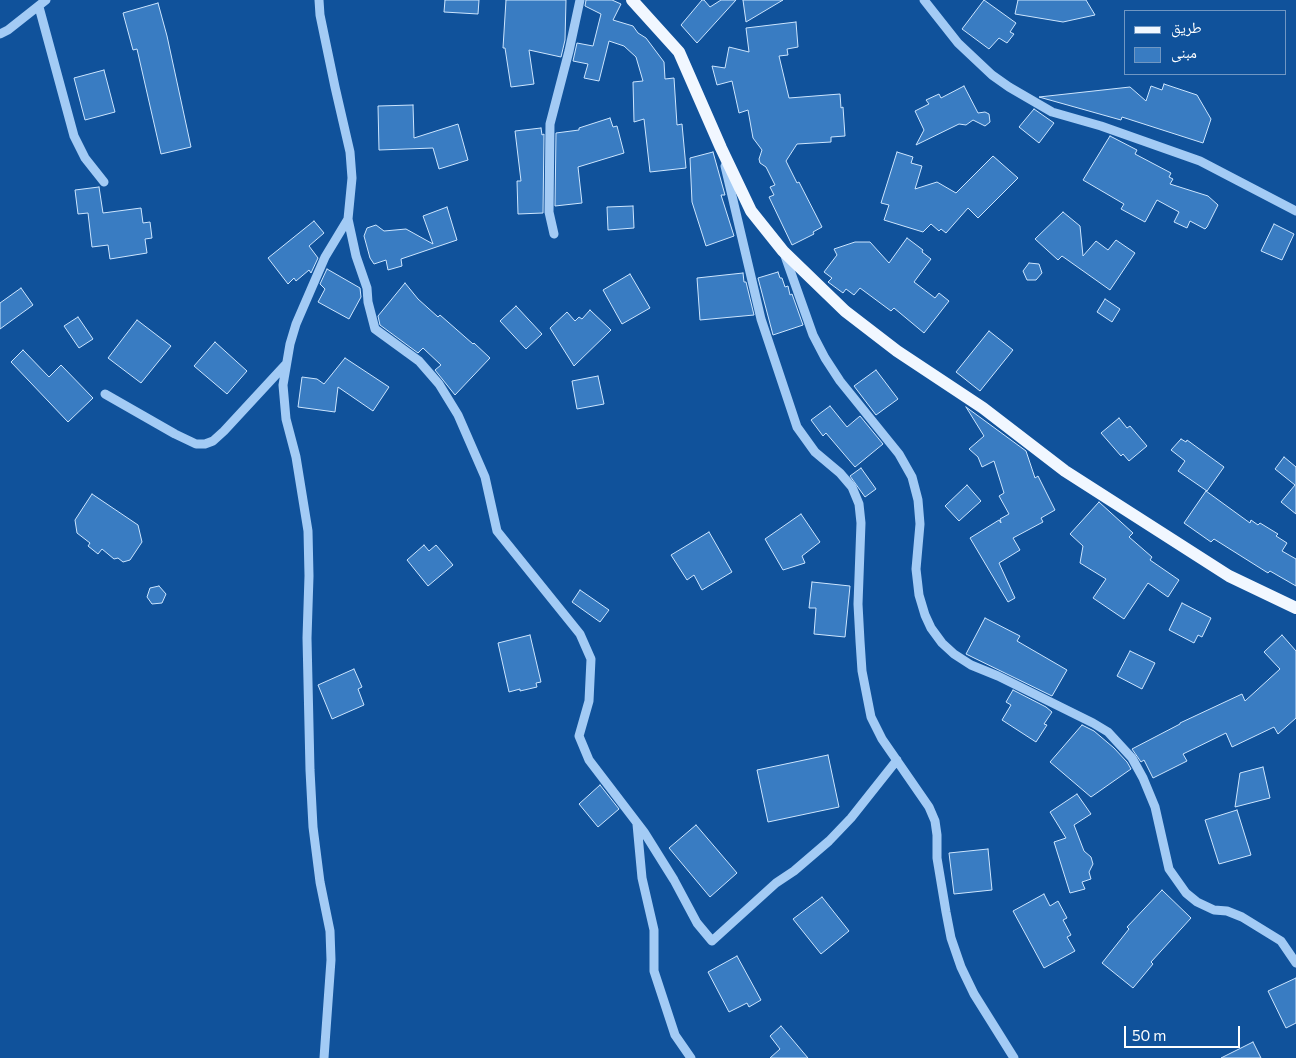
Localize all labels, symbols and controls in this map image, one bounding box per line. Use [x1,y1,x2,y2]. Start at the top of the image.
legend [1124,10,1286,75]
text: طريق [1171,18,1202,36]
text: مبنى [1171,43,1197,61]
scale bar [1126,1016,1242,1048]
text: 50 m [1132,1026,1166,1044]

